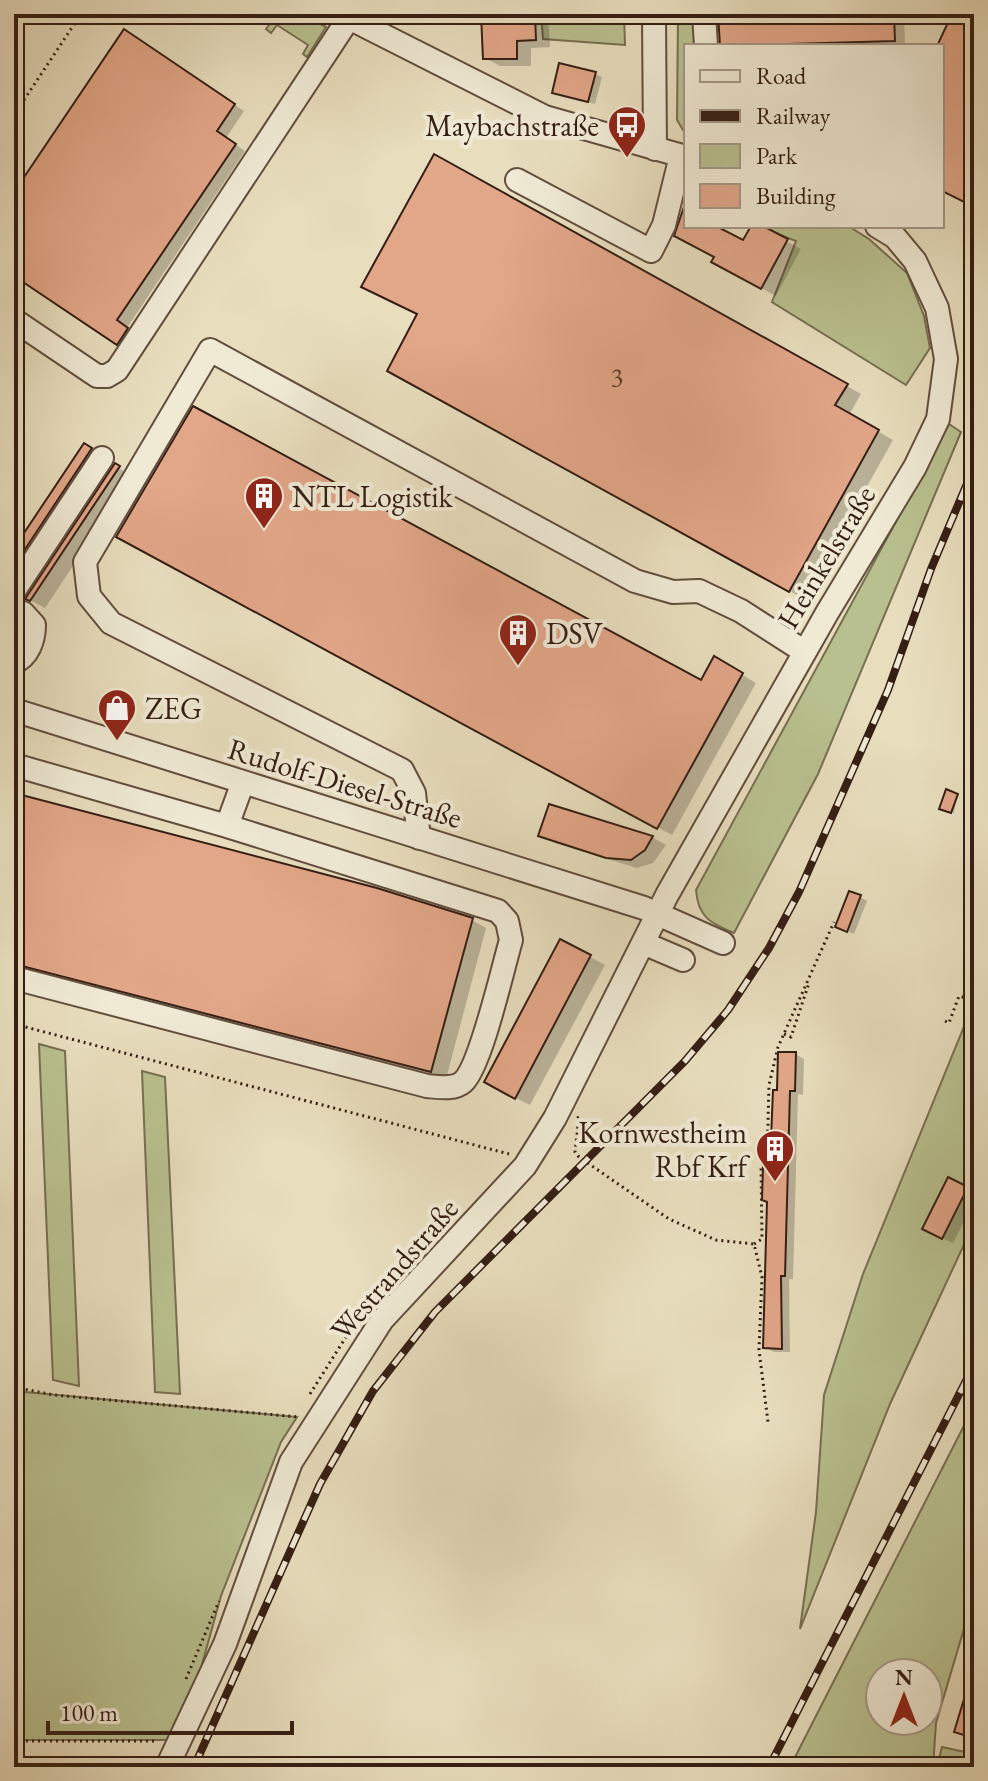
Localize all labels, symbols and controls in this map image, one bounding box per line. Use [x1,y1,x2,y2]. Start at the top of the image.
legend [684,44,944,228]
text: Road [756,60,807,91]
text: Railway [756,100,831,131]
bus stop icon: Maybachstraße [606,104,648,159]
place label: Maybachstraße [425,106,599,145]
text: Park [756,140,798,171]
text: Building [756,180,836,211]
house number: 3 [611,360,623,394]
building icon: NTL Logistik [243,475,285,530]
place label: NTL Logistik [292,477,454,516]
street label: Heinkelstraße [768,478,884,636]
building icon: DSV [497,612,539,667]
place label: DSV [546,614,604,653]
shop icon: ZEG [96,687,138,742]
place label: ZEG [145,689,202,728]
street label: Rudolf-Diesel-Straße [223,729,467,837]
place label: Kornwestheim Rbf Krf [578,1113,750,1186]
building icon: Kornwestheim Rbf Krf [754,1128,796,1183]
street label: Westrandstraße [321,1190,467,1348]
north arrow [864,1657,944,1737]
text: N [895,1663,913,1692]
scale bar [48,1685,292,1735]
text: 100 m [60,1697,118,1728]

